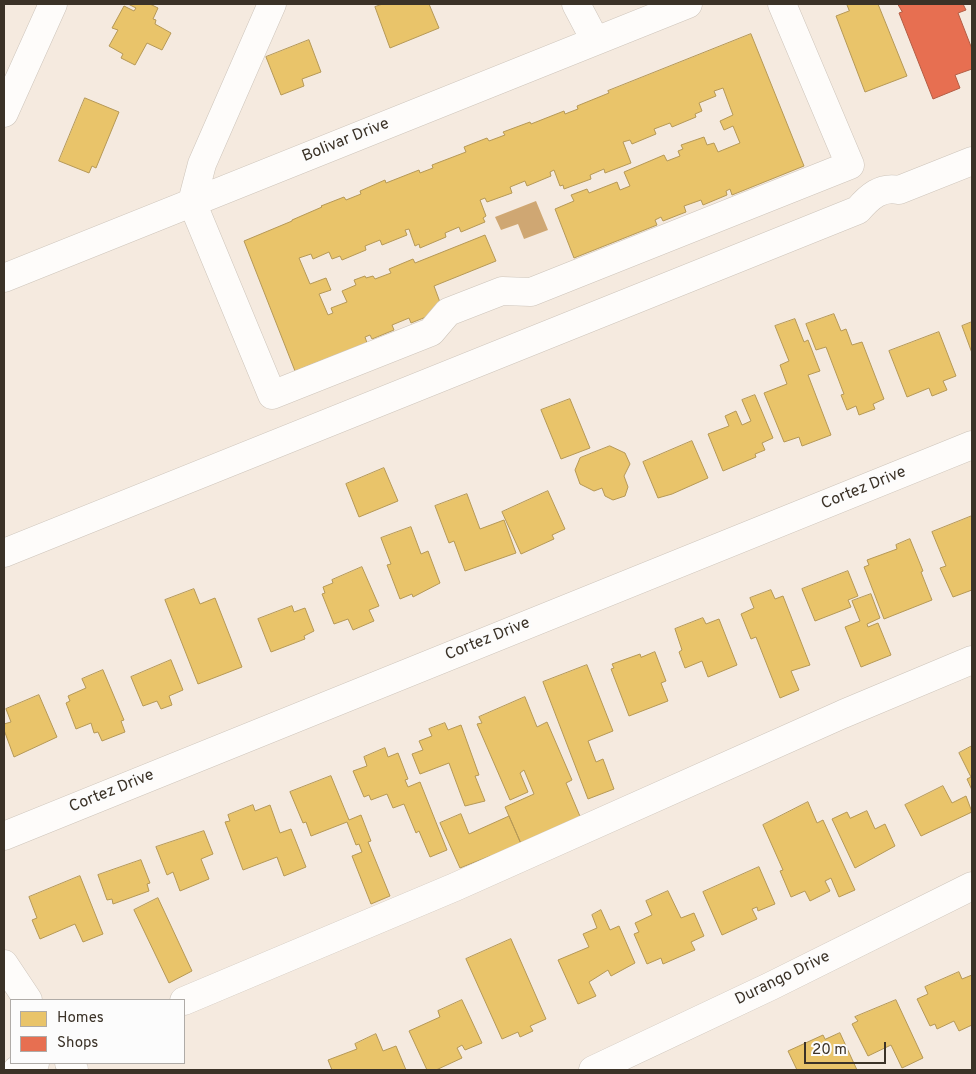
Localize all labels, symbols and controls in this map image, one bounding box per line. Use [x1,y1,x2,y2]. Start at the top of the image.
street label: Bolivar Drive [300,115,392,167]
street label: Cortez Drive [819,463,909,515]
street label: Cortez Drive [443,614,533,666]
street label: Cortez Drive [67,766,157,818]
street label: Durango Drive [732,948,834,1010]
legend [10,999,185,1064]
text: Homes [57,1009,104,1028]
scale bar [806,1032,888,1064]
text: Shops [57,1034,98,1053]
text: 20 m [812,1041,847,1060]

